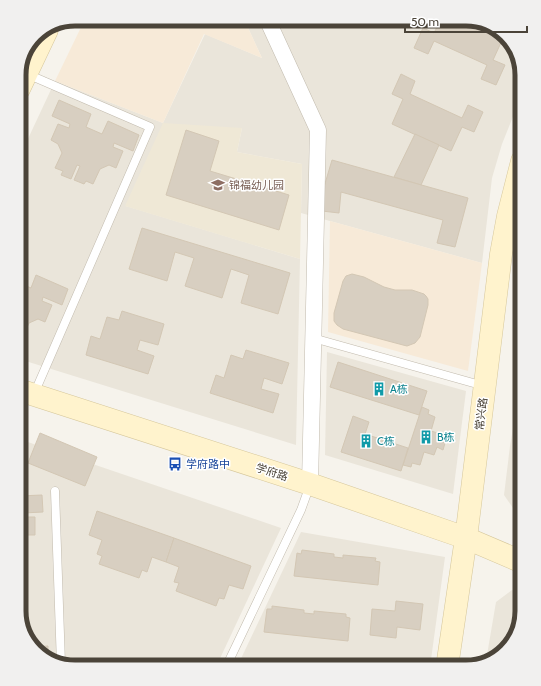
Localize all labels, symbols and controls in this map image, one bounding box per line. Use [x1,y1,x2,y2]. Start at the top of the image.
scale bar [405,8,527,34]
text: 50 m [411,14,439,29]
school or university icon: 锦福幼儿园 [210,177,226,193]
place label: 锦福幼儿园 [229,178,284,192]
building icon: A栋 [371,381,387,397]
place label: A栋 [390,382,408,396]
street label: 常兴路 [472,397,490,431]
building icon: B栋 [418,429,434,445]
place label: B栋 [437,430,455,444]
building icon: C栋 [358,433,374,449]
place label: C栋 [377,434,395,448]
bus stop icon: 学府路中 [167,456,183,472]
place label: 学府路中 [186,457,230,471]
street label: 学府路 [254,460,290,484]

